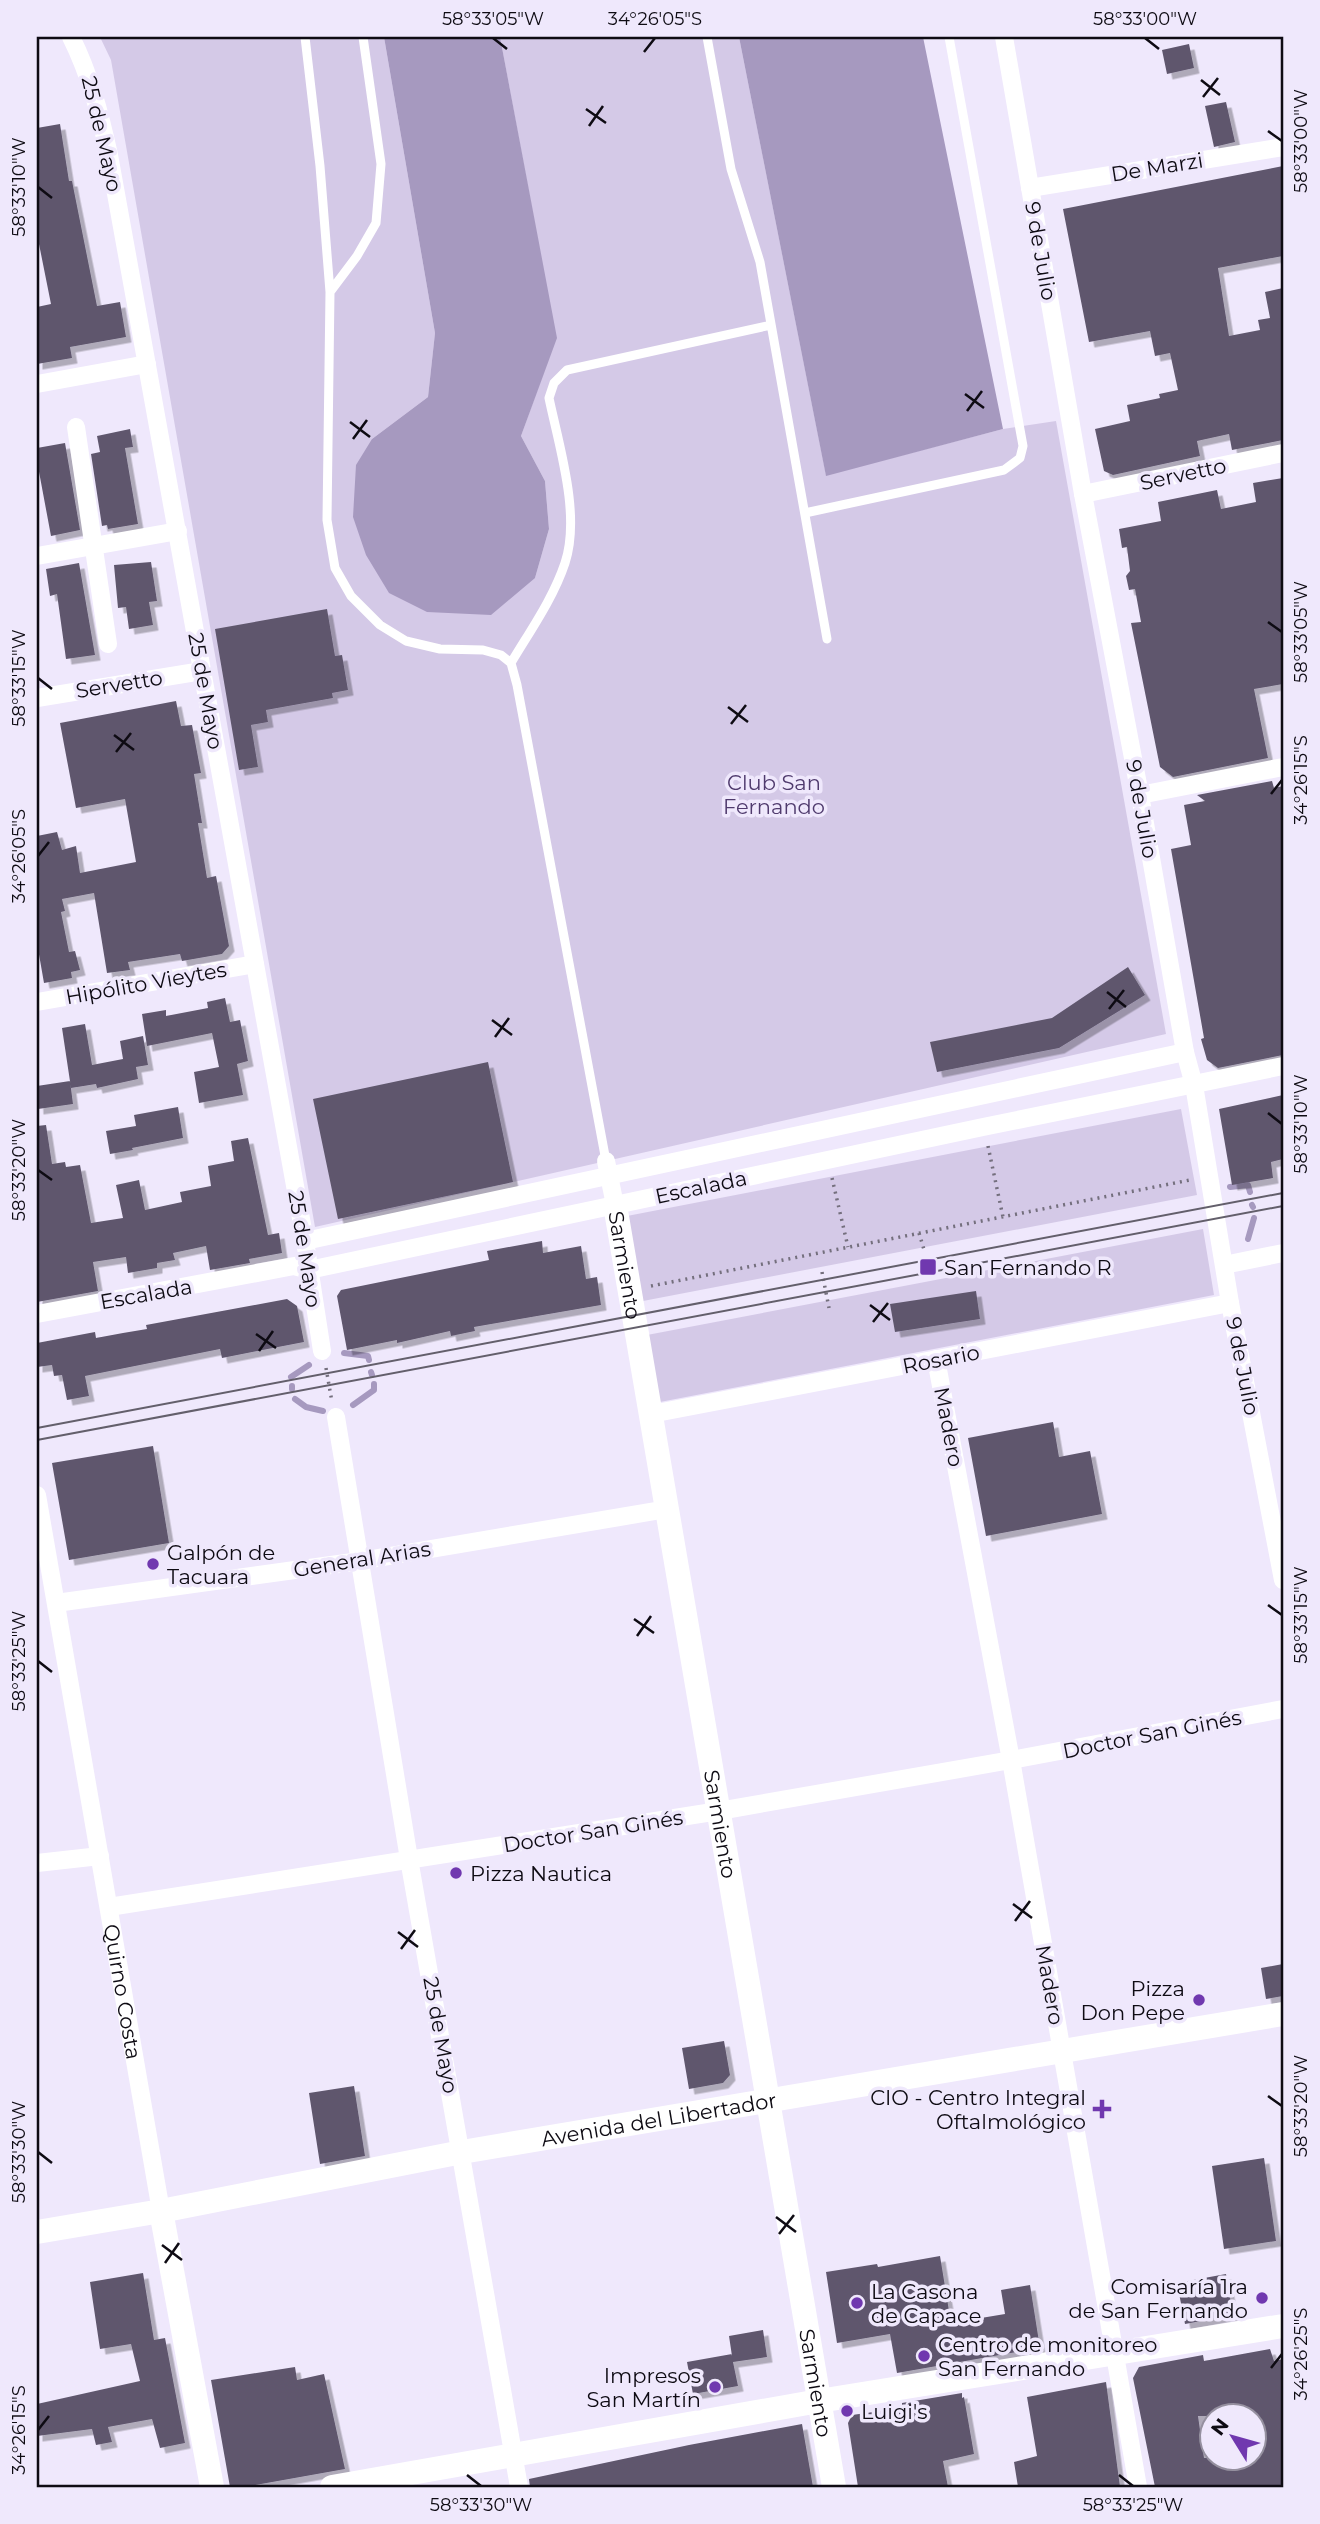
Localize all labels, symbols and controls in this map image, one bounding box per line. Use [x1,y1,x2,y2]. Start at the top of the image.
text: 58°33'05"W [442,8,544,30]
text: 34°26'05"S [608,8,702,30]
text: 58°33'00"W [1093,8,1197,30]
street label: 25 de Mayo [77,74,127,194]
text: 58°33'00"W [1290,89,1312,193]
text: 58°33'10"W [8,137,30,237]
street label: De Marzi [1109,147,1205,187]
street label: 9 de Julio [1020,200,1062,302]
street label: Servetto [1138,453,1228,495]
text: 58°33'05"W [1290,581,1312,683]
text: 58°33'15"W [8,629,30,727]
street label: 25 de Mayo [183,631,229,751]
street label: Servetto [74,665,164,703]
text: 34°26'15"S [1290,735,1312,825]
street label: 9 de Julio [1121,758,1163,860]
park label: Club San Fernando [723,770,825,819]
text: 34°26'05"S [8,809,30,903]
street label: Hipólito Vieytes [64,957,228,1009]
text: 58°33'10"W [1290,1074,1312,1174]
text: 58°33'20"W [8,1119,30,1221]
street label: Escalada [653,1165,749,1209]
street label: 25 de Mayo [283,1189,327,1309]
street label: Sarmiento [604,1209,647,1321]
place label: San Fernando R [944,1255,1112,1280]
marker: San Fernando R [918,1257,938,1277]
street label: Escalada [98,1274,194,1314]
street label: 9 de Julio [1221,1315,1265,1417]
street label: Rosario [900,1339,982,1379]
street label: Madero [929,1385,969,1469]
street label: General Arias [292,1536,432,1582]
place label: Galpón de Tacuara [167,1540,275,1589]
marker: Galpón de Tacuara [145,1556,161,1572]
text: 58°33'15"W [1290,1566,1312,1664]
text: 58°33'25"W [8,1611,30,1711]
street label: Doctor San Ginés [1060,1704,1244,1764]
street label: Sarmiento [699,1768,742,1880]
street label: Doctor San Ginés [501,1804,685,1858]
place label: Pizza Nautica [470,1861,612,1886]
marker: Pizza Nautica [448,1865,464,1881]
street label: Quirno Costa [99,1922,147,2061]
street label: Madero [1031,1943,1069,2027]
street label: 25 de Mayo [418,1975,464,2095]
place label: Pizza Don Pepe [1080,1976,1185,2025]
marker: Pizza Don Pepe [1191,1992,1207,2008]
text: 58°33'20"W [1290,2055,1312,2157]
place label: CIO - Centro Integral Oftalmológico [870,2085,1086,2134]
street label: Avenida del Libertador [539,2087,778,2151]
marker: CIO - Centro Integral Oftalmológico [1092,2099,1112,2119]
text: 58°33'30"W [8,2101,30,2203]
place label: Comisaría 1ra de San Fernando [1069,2274,1248,2323]
place label: La Casona de Capace [871,2279,981,2328]
marker: Comisaría 1ra de San Fernando [1254,2290,1270,2306]
marker: La Casona de Capace [849,2295,865,2311]
text: 34°26'25"S [1290,2308,1312,2400]
street label: Sarmiento [795,2327,838,2439]
place label: Centro de monitoreo San Fernando [938,2332,1157,2381]
marker: Centro de monitoreo San Fernando [916,2348,932,2364]
place label: Impresos San Martín [586,2363,701,2412]
marker: Impresos San Martín [707,2379,723,2395]
text: 34°26'15"S [8,2385,30,2475]
place label: Luigi's [861,2399,928,2424]
north arrow [1198,2402,1268,2472]
marker: Luigi's [839,2403,855,2419]
text: N [1206,2414,1234,2440]
text: 58°33'30"W [430,2494,532,2516]
text: 58°33'25"W [1083,2494,1183,2516]

